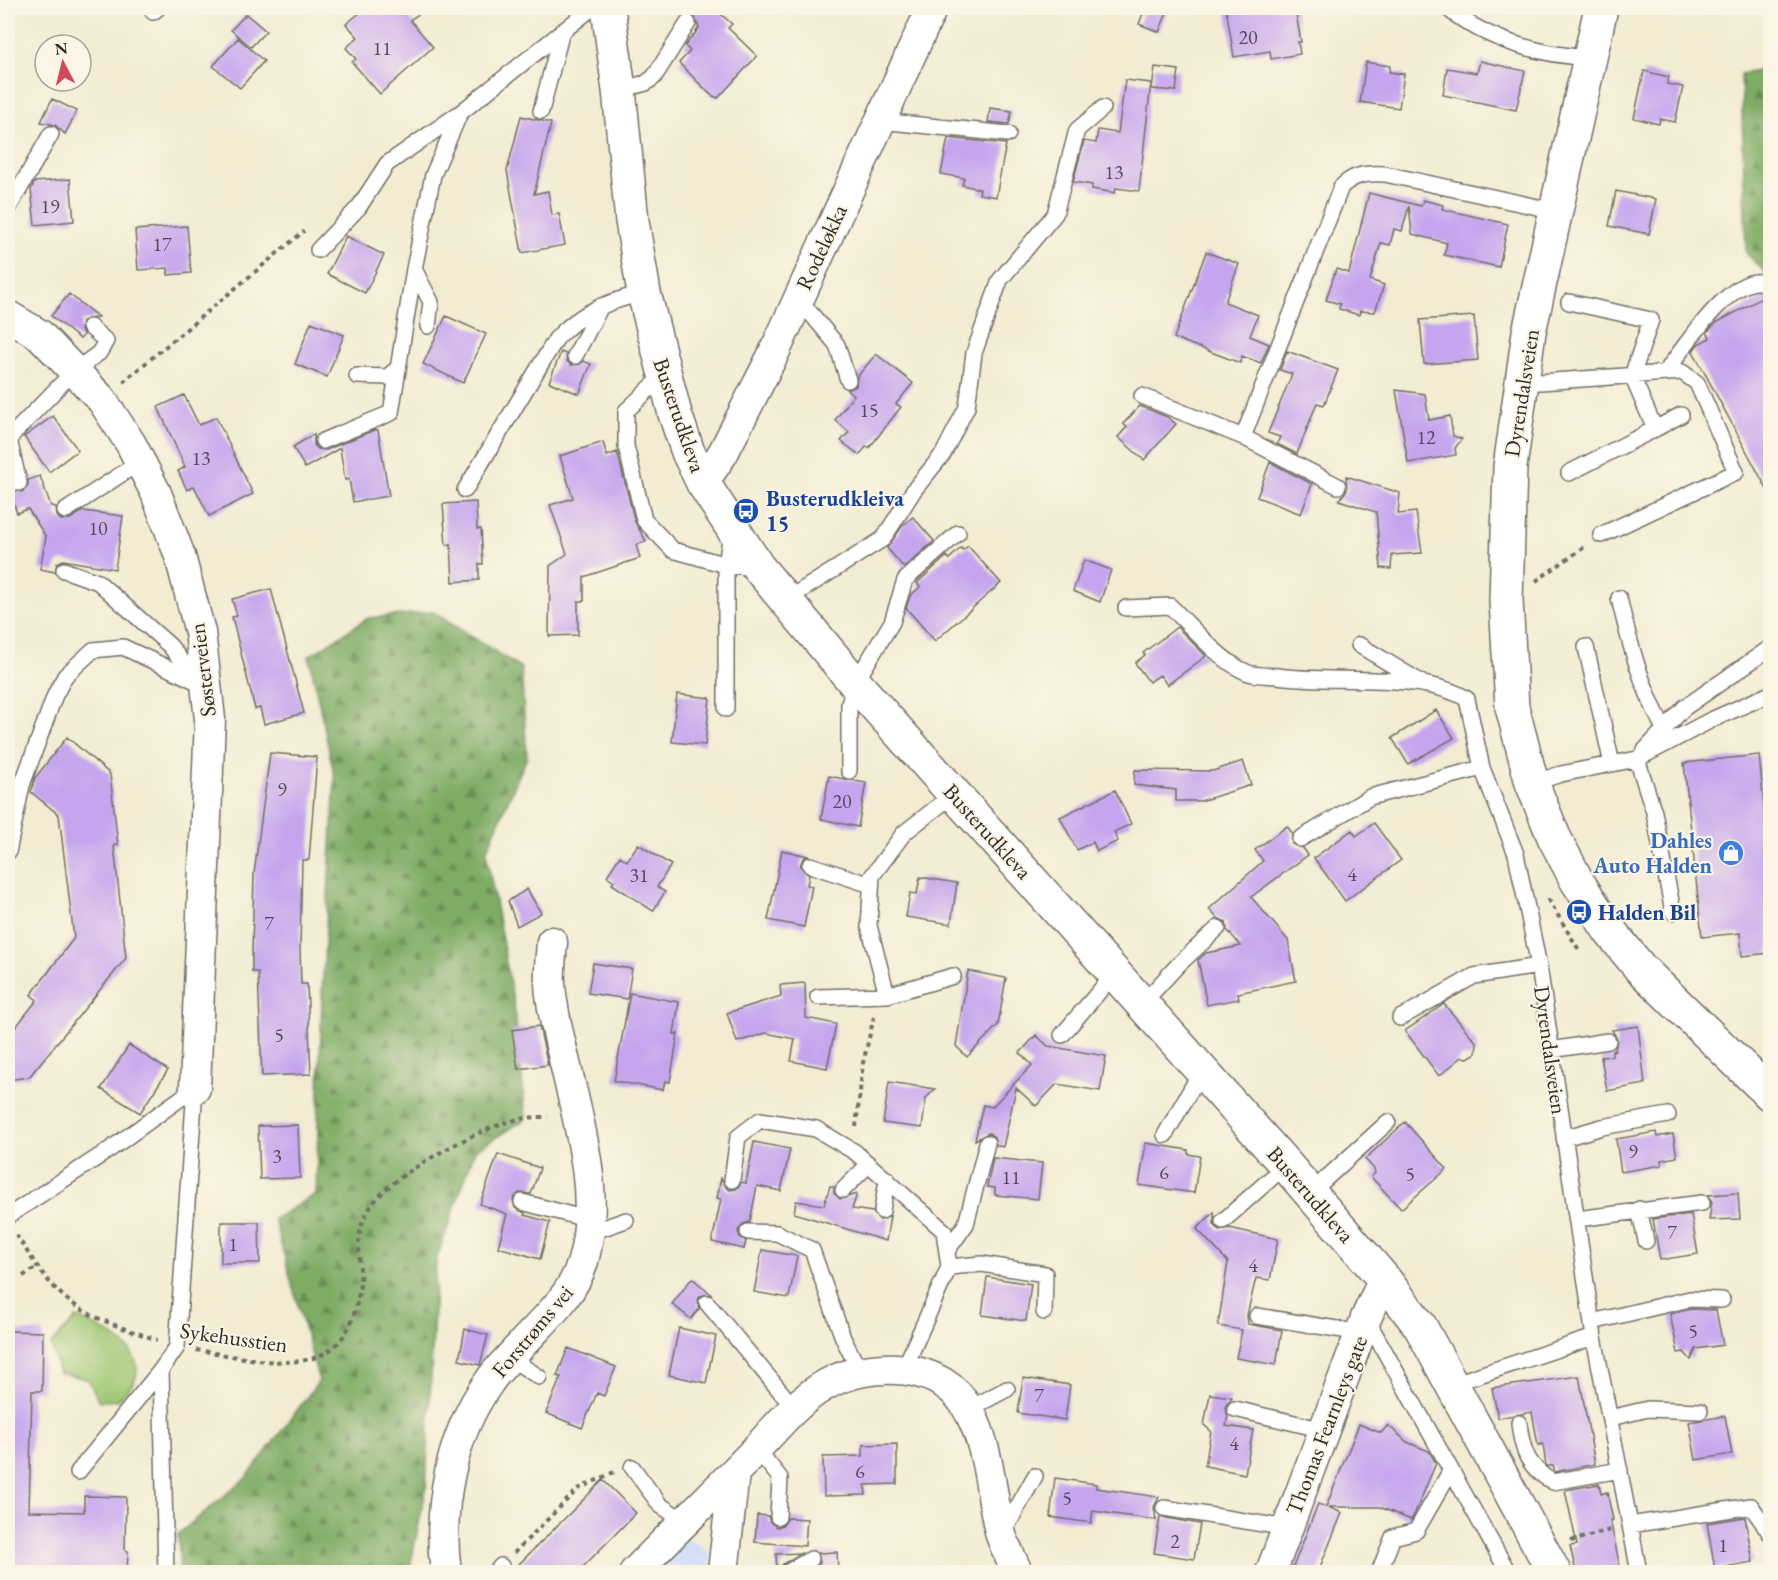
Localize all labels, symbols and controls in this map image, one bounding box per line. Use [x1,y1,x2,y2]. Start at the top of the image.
house number: 20 [1238,24,1258,50]
north arrow [33,33,93,93]
house number: 11 [372,35,392,61]
text: N [54,37,69,60]
house number: 13 [1104,159,1124,185]
house number: 19 [40,193,60,219]
street label: Rodeløkka [789,200,854,295]
house number: 17 [152,231,172,257]
street label: Dyrendalsveien [1497,327,1546,459]
street label: Busterudkleva [646,354,713,477]
house number: 15 [859,397,879,423]
house number: 12 [1416,424,1436,450]
house number: 13 [191,445,211,471]
place label: Busterudkleiva 15 [766,484,904,538]
bus stop icon: Busterudkleiva 15 [731,496,761,526]
house number: 10 [88,515,108,541]
street label: Søsterveien [182,621,223,718]
house number: 9 [277,776,287,802]
street label: Busterudkleva [937,777,1039,886]
house number: 20 [832,788,852,814]
place label: Dahles Auto Halden [1592,826,1713,880]
shop icon: Dahles Auto Halden [1716,838,1746,868]
house number: 4 [1347,861,1357,887]
house number: 31 [629,862,649,888]
bus stop icon: Halden Bil [1564,897,1594,927]
place label: Halden Bil [1598,898,1696,927]
house number: 7 [264,910,274,936]
street label: Dyrendalsveien [1527,984,1574,1116]
house number: 5 [274,1022,284,1048]
house number: 9 [1628,1138,1638,1164]
street label: Busterudkleva [1260,1140,1361,1249]
house number: 3 [272,1143,282,1169]
house number: 6 [1159,1159,1169,1185]
house number: 5 [1405,1161,1415,1187]
house number: 11 [1001,1164,1021,1190]
house number: 7 [1667,1219,1677,1245]
house number: 1 [228,1231,238,1257]
house number: 4 [1248,1252,1258,1278]
street label: Forstrøms vei [485,1279,580,1384]
street label: Sykehusstien [178,1316,290,1359]
house number: 5 [1688,1318,1698,1344]
street label: Thomas Fearnleys gate [1279,1331,1374,1519]
house number: 7 [1034,1382,1044,1408]
house number: 4 [1229,1430,1239,1456]
house number: 6 [855,1458,865,1484]
house number: 5 [1062,1485,1072,1511]
house number: 2 [1170,1528,1180,1554]
house number: 1 [1718,1532,1728,1558]

